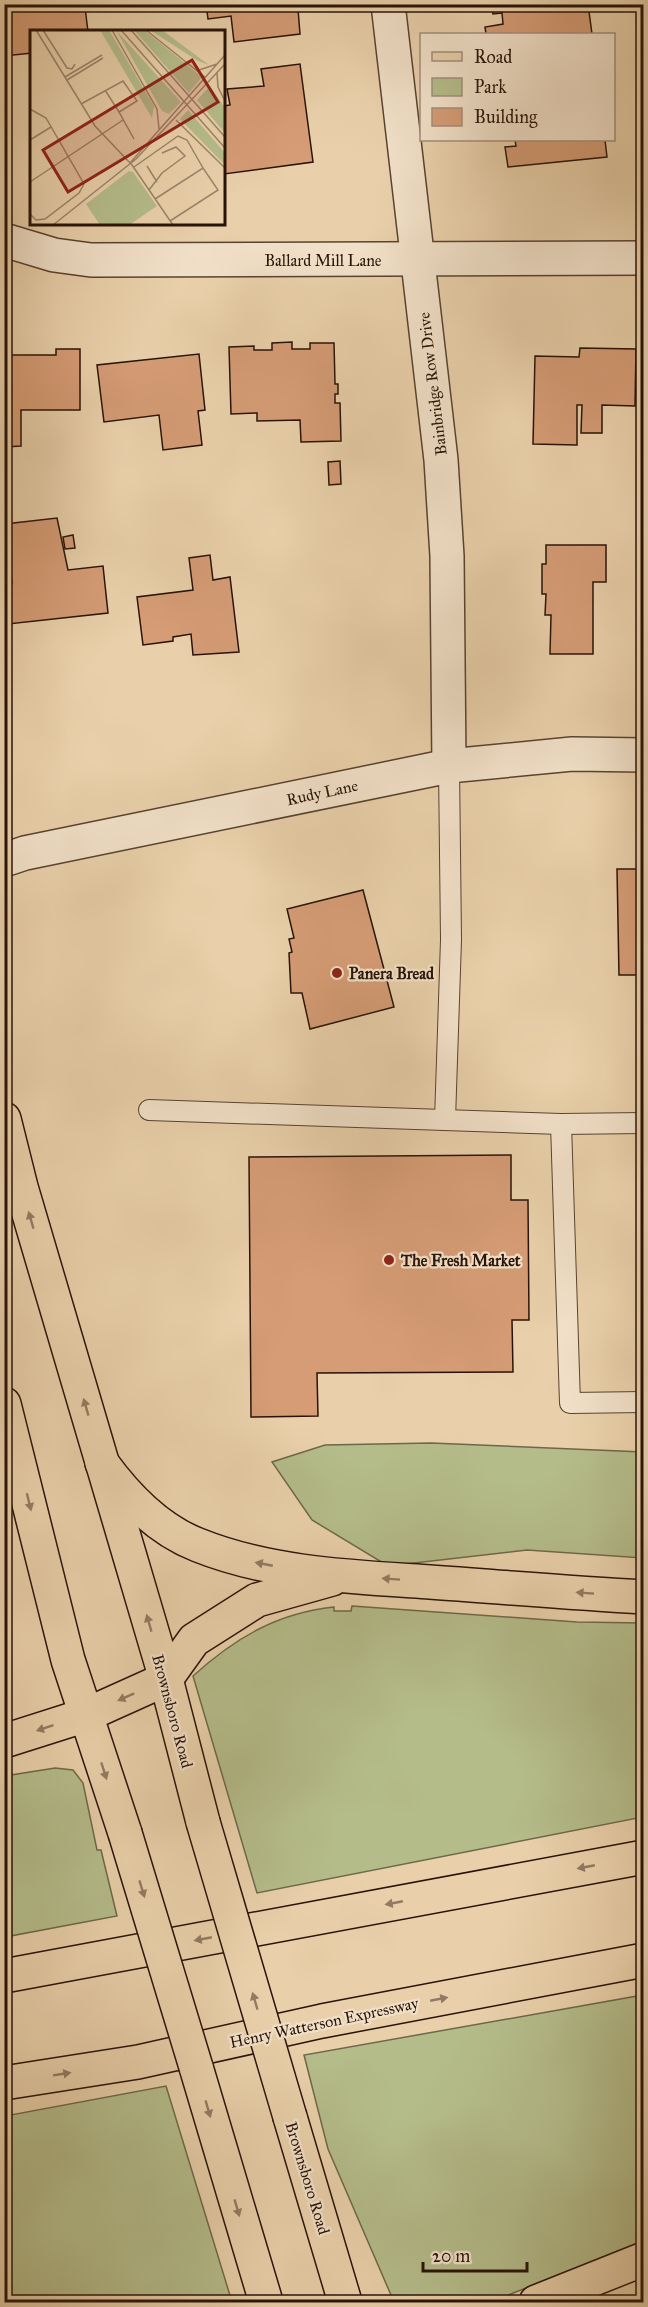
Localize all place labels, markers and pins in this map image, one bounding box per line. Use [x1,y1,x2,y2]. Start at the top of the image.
place label: Panera Bread [349,964,435,983]
marker: Panera Bread [330,966,344,980]
place label: The Fresh Market [400,1251,521,1270]
marker: The Fresh Market [382,1253,396,1267]

